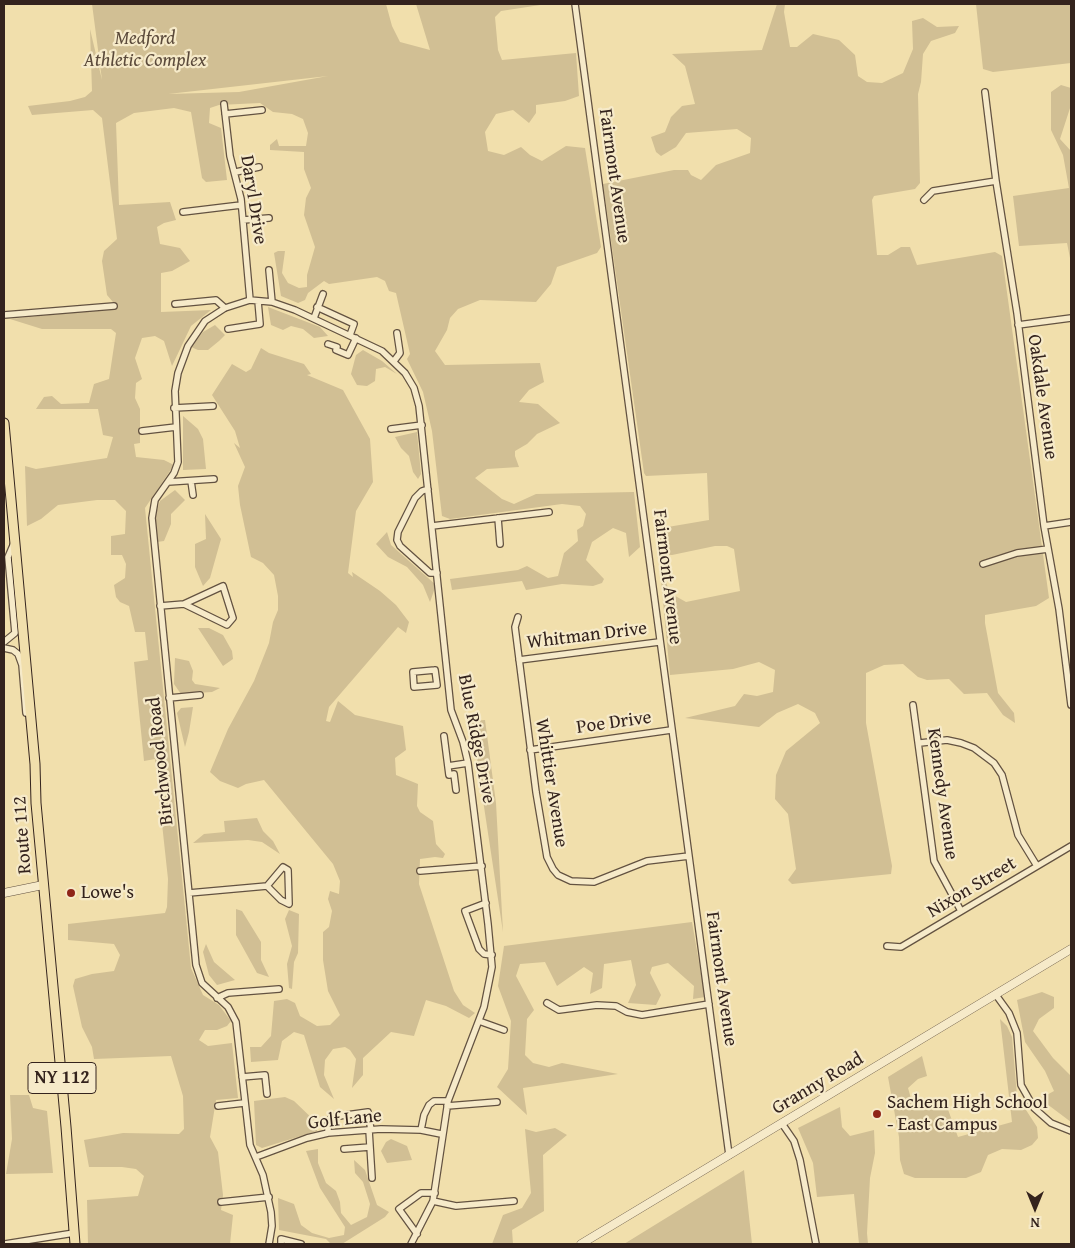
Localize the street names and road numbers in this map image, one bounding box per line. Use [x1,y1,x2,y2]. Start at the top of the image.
street label: Fairmont Avenue [593,107,635,245]
street label: Daryl Drive [235,154,271,246]
street label: Oakdale Avenue [1022,333,1062,461]
street label: Fairmont Avenue [647,508,687,646]
street label: Whitman Drive [526,617,648,655]
street label: Blue Ridge Drive [452,672,500,806]
street label: Birchwood Road [143,696,179,826]
street label: Poe Drive [575,706,653,740]
street label: Whittier Avenue [530,717,572,849]
street label: Kennedy Avenue [921,727,963,861]
street label: Route 112 [9,795,37,875]
street label: Nixon Street [923,853,1021,923]
street label: Fairmont Avenue [700,910,742,1048]
street label: Granny Road [768,1048,868,1120]
road number: NY 112 [28,1062,96,1094]
street label: Golf Lane [307,1105,383,1135]

